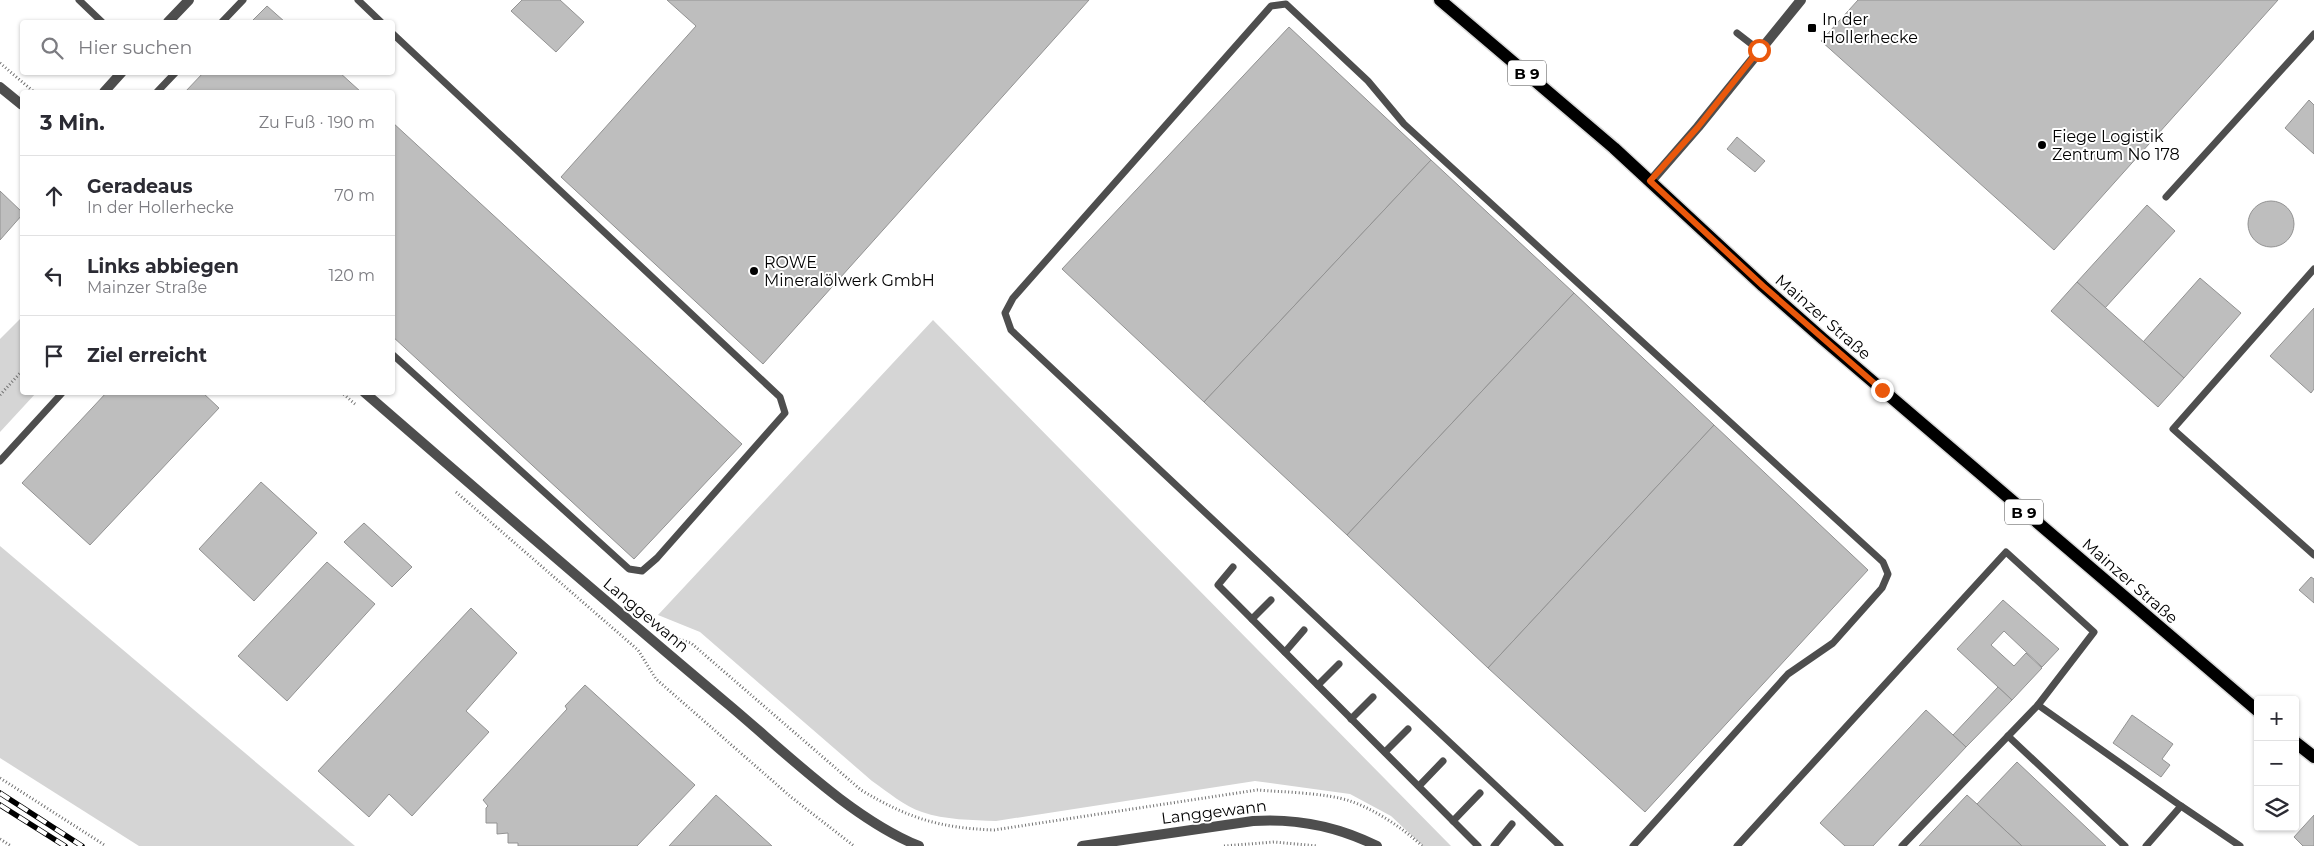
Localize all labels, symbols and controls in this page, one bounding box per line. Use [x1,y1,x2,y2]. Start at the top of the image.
place label: In der Hollerhecke [1822,10,1918,47]
search box [20,20,395,75]
marker: In der Hollerhecke [1806,22,1818,34]
icon: search [38,34,66,62]
text: Hier suchen [78,36,192,59]
route start [1748,39,1771,62]
road number: B 9 [1508,60,1546,86]
text: 3 Min. [40,110,105,135]
text: Zu Fuß · 190 m [259,113,375,132]
place label: Fiege Logistik Zentrum No 178 [2052,127,2180,164]
marker: Fiege Logistik Zentrum No 178 [2036,139,2048,151]
text: Geradeaus [87,175,193,198]
icon: ahead [40,182,68,210]
text: 70 m [334,186,375,205]
text: In der Hollerhecke [87,198,234,217]
place label: ROWE Mineralölwerk GmbH [764,253,935,290]
text: Links abbiegen [87,255,239,278]
icon: left [40,262,68,290]
marker: ROWE Mineralölwerk GmbH [748,265,760,277]
text: 120 m [328,266,375,285]
street label: Mainzer Straße [1771,270,1875,364]
text: Mainzer Straße [87,278,207,297]
icon: arrive [40,342,68,370]
text: Ziel erreicht [87,344,207,367]
route end [1871,379,1894,402]
road number: B 9 [2005,500,2043,524]
street label: Mainzer Straße [2078,534,2182,628]
street label: Langgewann [599,574,693,656]
map controls [2254,696,2299,831]
button: + [2254,696,2299,741]
button: − [2254,741,2299,786]
button: layers [2254,786,2299,831]
street label: Langgewann [1160,796,1268,828]

